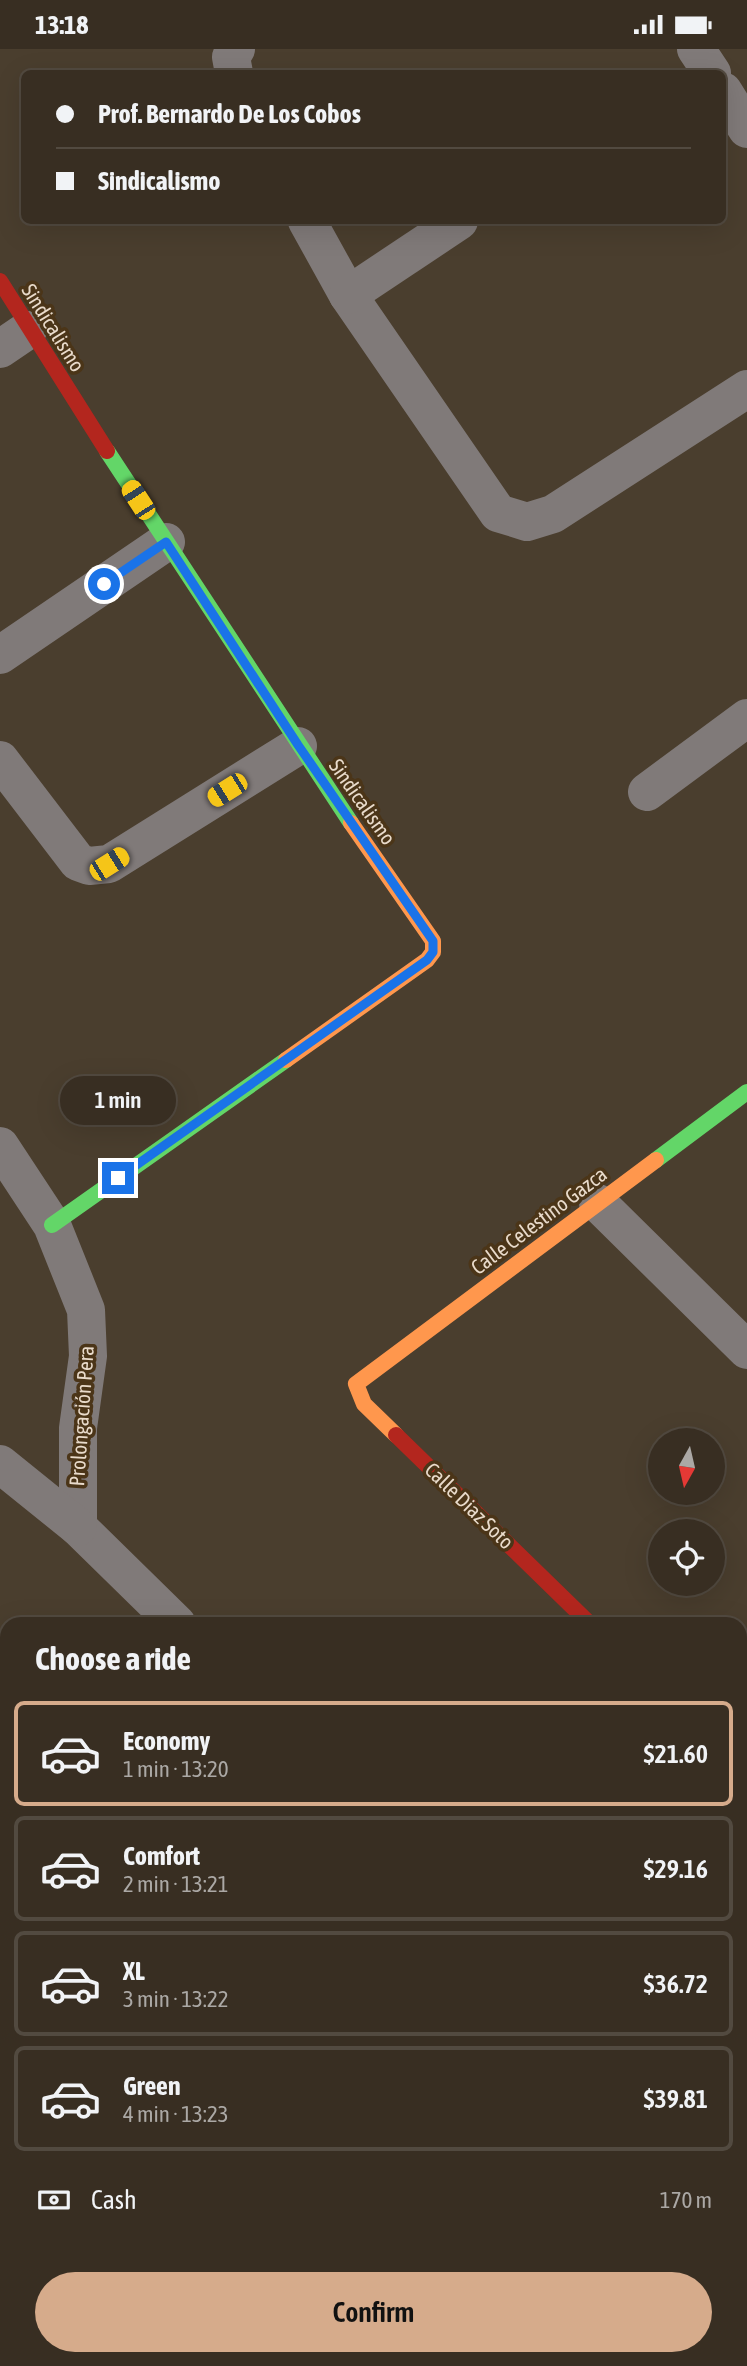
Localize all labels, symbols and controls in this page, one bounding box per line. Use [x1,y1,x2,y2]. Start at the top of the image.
text: 13:18 [35,10,89,40]
text: Prof. Bernardo De Los Cobos [98,99,361,129]
text: Sindicalismo [98,166,221,196]
street label: Sindicalismo [17,279,90,376]
car [118,477,159,523]
route start [88,568,120,600]
street label: Sindicalismo [325,754,401,849]
car [204,770,251,810]
car [86,844,133,884]
callout: 1 min [60,1077,176,1125]
text: 1 min [95,1087,141,1113]
street label: Calle Celestino Gazca [466,1161,611,1279]
route end [102,1162,134,1194]
street label: Prolongación Pera [64,1345,98,1487]
north arrow [648,1428,724,1505]
map controls [648,1428,725,1596]
street label: Calle Diaz Soto [420,1457,519,1553]
button: locate [648,1519,725,1596]
text: Choose a ride [35,1640,191,1677]
icon: car [39,1722,102,1785]
text: Economy [123,1726,210,1756]
text: $21.60 [644,1739,708,1769]
text: 1 min · 13:20 [123,1756,229,1782]
icon: car [39,1837,102,1900]
text: Comfort [123,1841,200,1871]
text: $29.16 [644,1854,708,1884]
text: 2 min · 13:21 [123,1871,229,1897]
icon: car [39,1952,102,2015]
text: XL [123,1956,145,1986]
text: $36.72 [644,1969,708,1999]
text: 3 min · 13:22 [123,1986,229,2012]
icon: car [39,2067,102,2130]
text: Green [123,2071,181,2101]
text: $39.81 [644,2084,708,2114]
text: 4 min · 13:23 [123,2101,229,2127]
icon: cash [35,2181,73,2219]
text: Cash [91,2185,137,2215]
text: 170 m [660,2187,712,2213]
button: Confirm [35,2272,712,2352]

